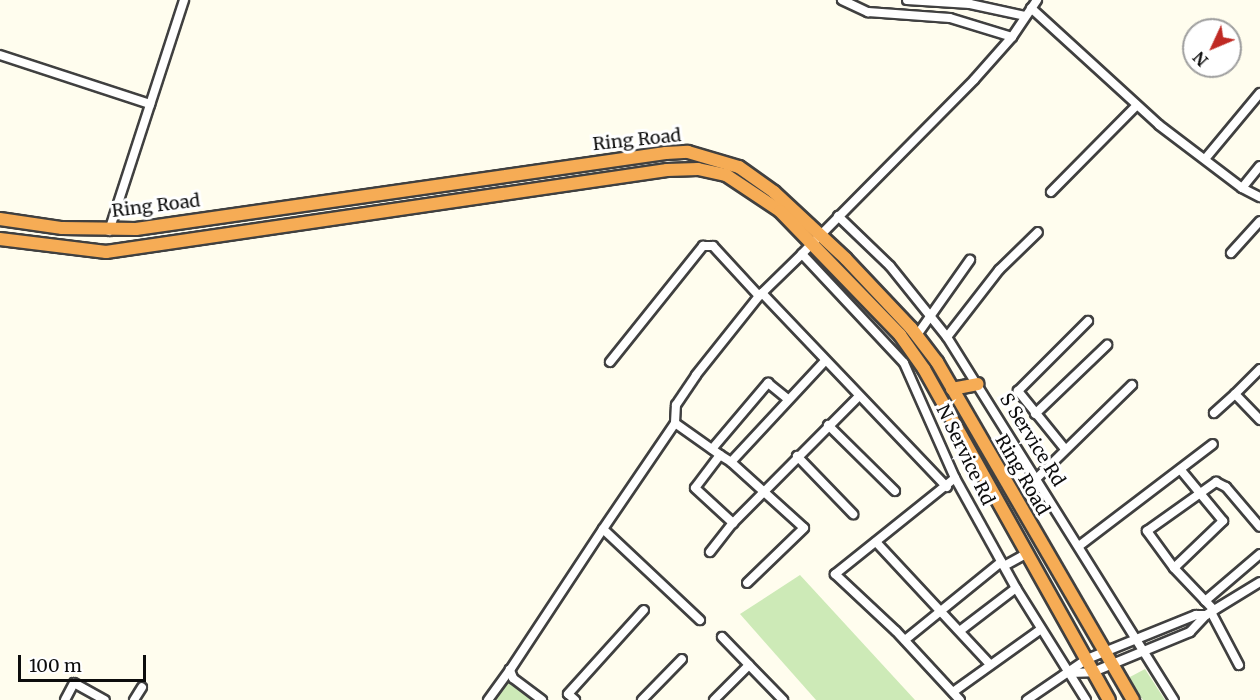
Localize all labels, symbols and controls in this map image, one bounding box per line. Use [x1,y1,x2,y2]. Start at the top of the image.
north arrow [1182,18,1242,78]
text: N [1189,48,1212,71]
street label: Ring Road [592,125,682,155]
street label: Ring Road [111,190,201,222]
street label: S Service Rd [995,389,1069,491]
street label: N Service Rd [931,401,999,509]
street label: Ring Road [990,431,1054,519]
scale bar [21,643,148,681]
text: 100 m [29,654,82,677]

